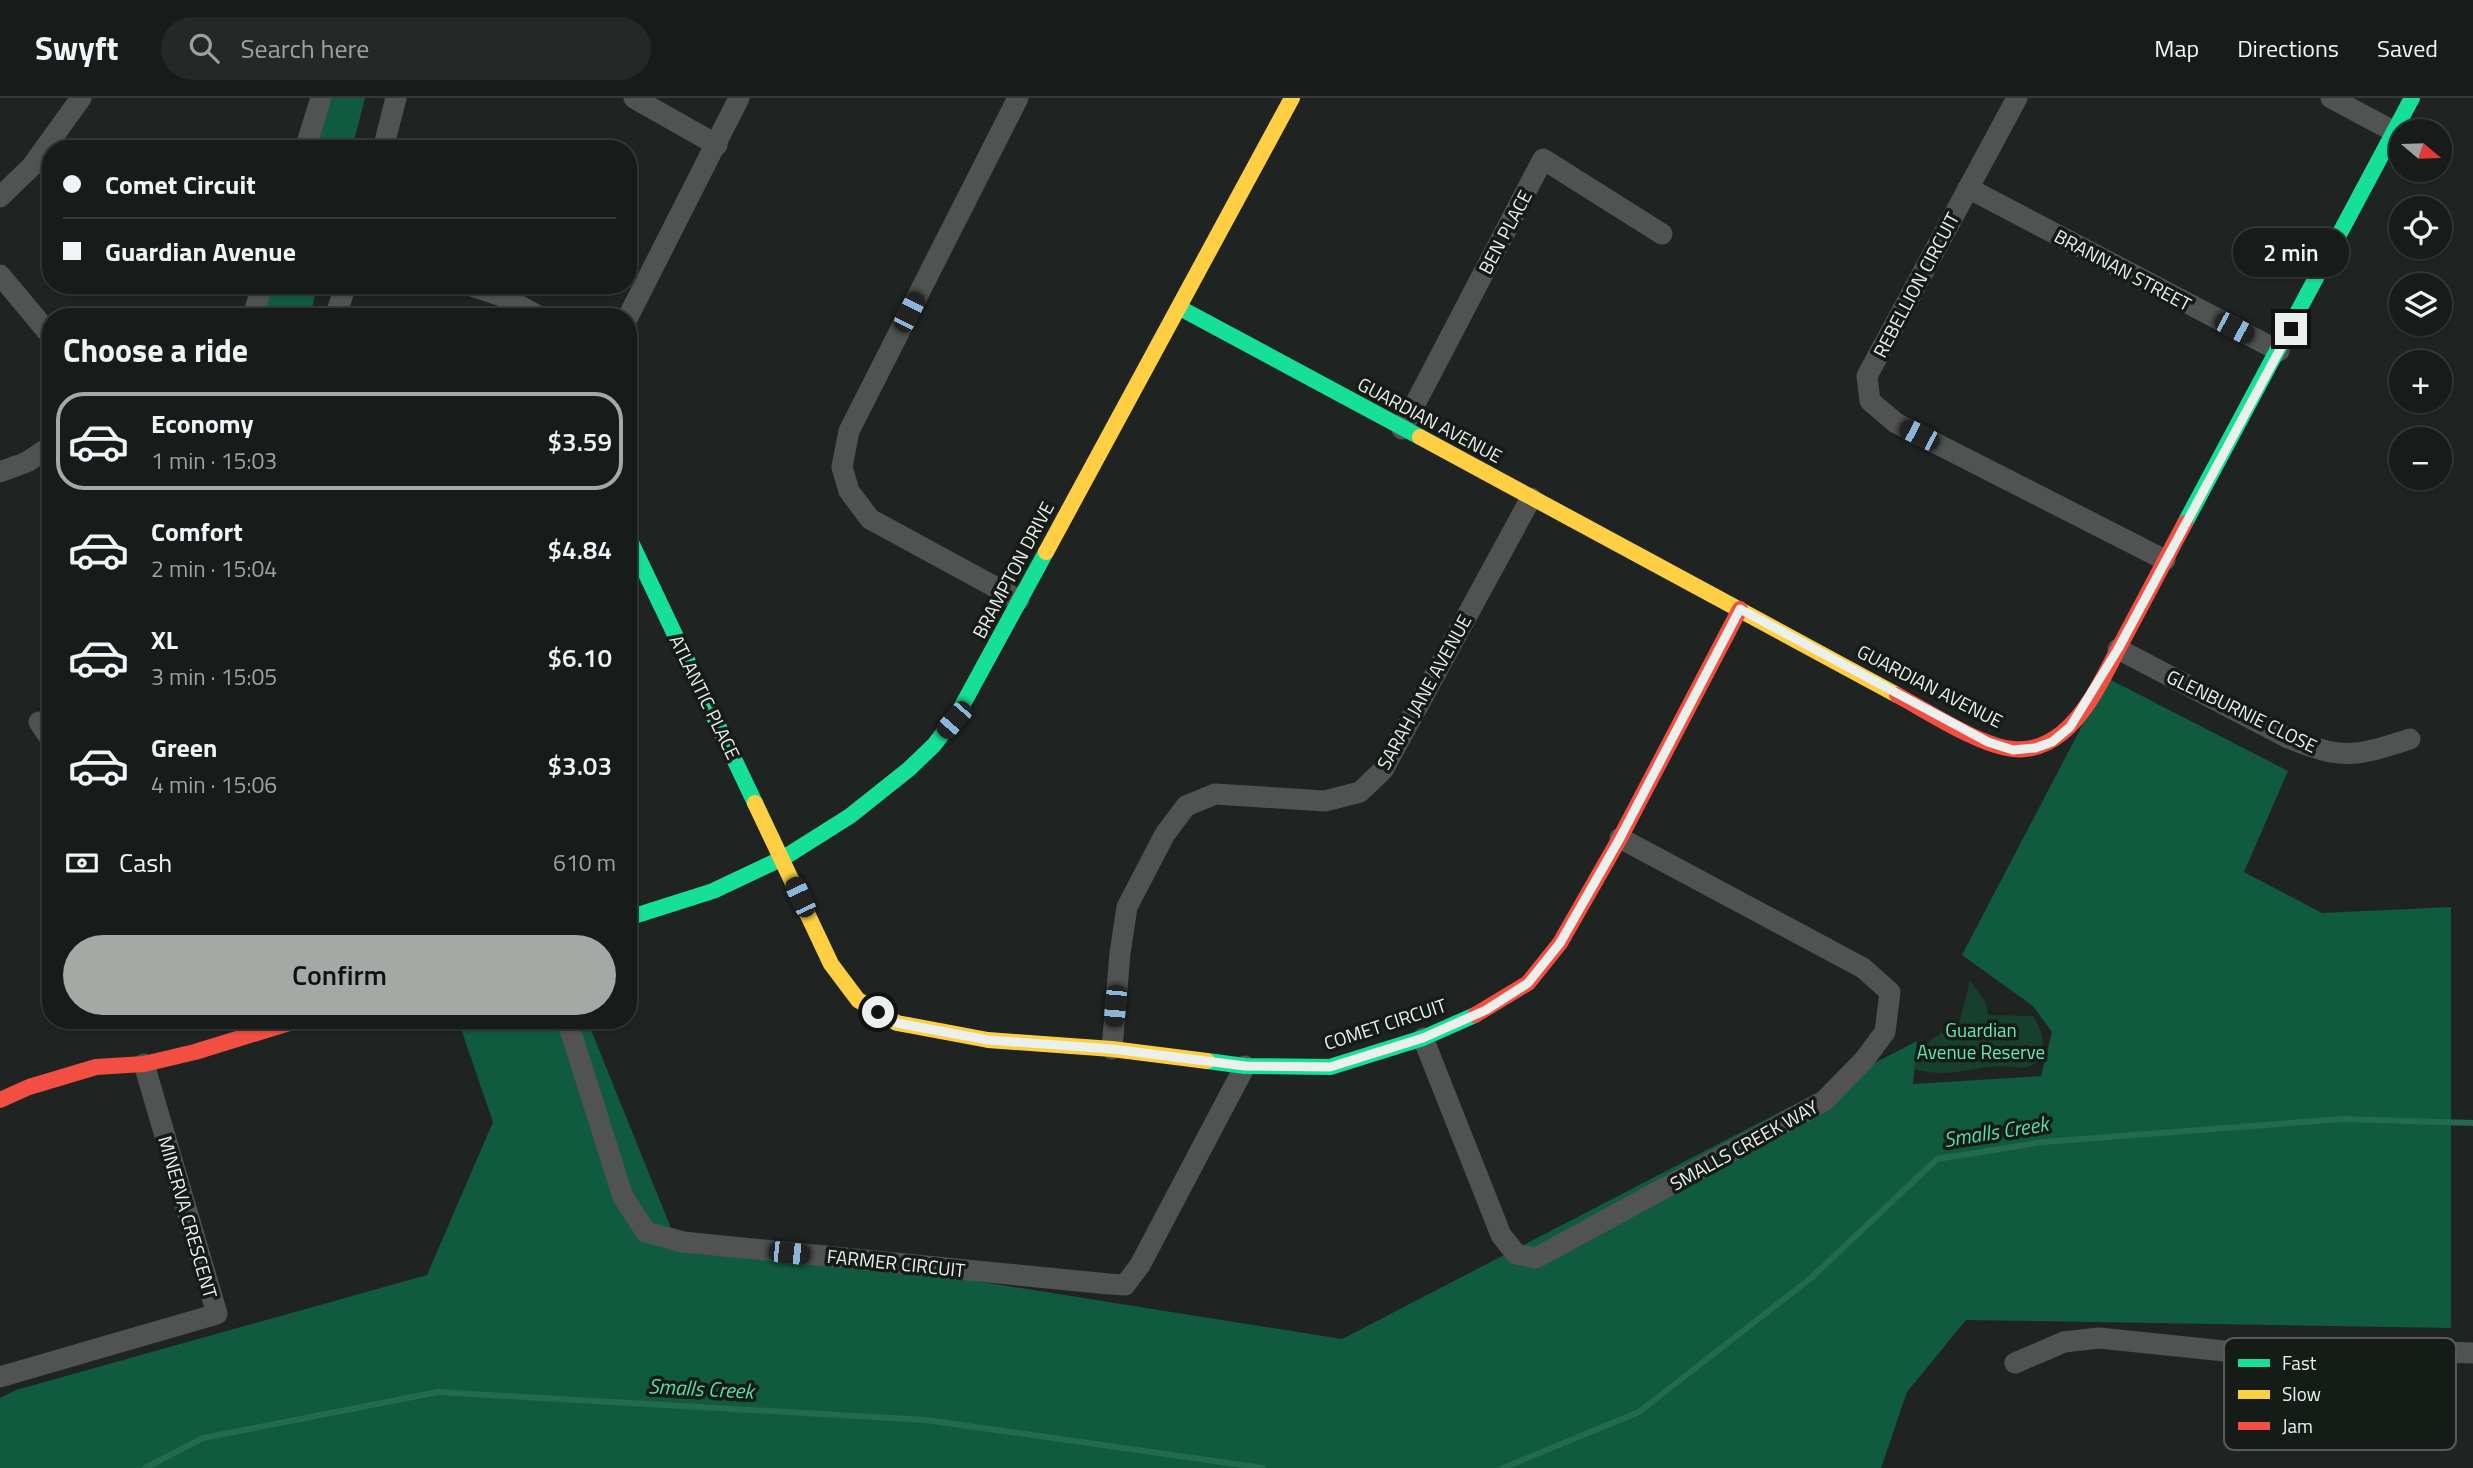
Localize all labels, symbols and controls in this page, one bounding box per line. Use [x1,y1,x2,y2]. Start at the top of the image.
search box [161,17,651,80]
text: Swyft [35,23,119,73]
icon: search [185,29,223,67]
text: Search here [241,29,369,68]
text: Map [2154,30,2199,66]
text: Directions [2237,30,2339,66]
text: Saved [2377,30,2438,66]
north arrow [2389,119,2452,182]
map controls [2389,119,2452,490]
text: Comet Circuit [105,165,256,204]
street label: BEN PLACE [1470,185,1539,279]
button: locate [2389,196,2452,259]
street label: REBELLION CIRCUIT [1865,207,1966,363]
street label: BRANNAN STREET [2049,221,2197,318]
callout: 2 min [2233,228,2349,276]
text: Guardian Avenue [105,232,296,271]
text: 2 min [2263,235,2319,270]
button: layers [2389,273,2452,336]
car [891,289,928,335]
car [2211,309,2258,347]
route end [2275,313,2307,345]
text: Choose a ride [63,326,248,374]
button: + [2389,350,2452,413]
street label: GUARDIAN AVENUE [1353,369,1508,470]
text: Economy [151,404,253,443]
icon: car [67,410,130,473]
car [1896,416,1943,454]
text: $3.59 [548,422,612,461]
button: − [2389,427,2452,490]
text: 1 min · 15:03 [151,443,277,478]
street label: BRAMPTON DRIVE [964,496,1061,643]
text: Comfort [151,512,243,551]
icon: car [67,518,130,581]
text: $4.84 [548,530,612,569]
text: 2 min · 15:04 [151,551,277,586]
street label: SARAH JANE AVENUE [1369,609,1478,775]
text: XL [151,620,178,659]
icon: car [67,626,130,689]
street label: ATLANTIC PLACE [663,630,748,764]
street label: GUARDIAN AVENUE [1852,636,2008,735]
text: $6.10 [548,638,612,677]
text: 3 min · 15:05 [151,659,277,694]
street label: GLENBURNIE CLOSE [2162,661,2322,760]
car [933,697,976,743]
text: Green [151,728,217,767]
icon: car [67,734,130,797]
text: $3.03 [548,746,612,785]
text: 4 min · 15:06 [151,767,277,802]
text: Cash [119,843,172,882]
icon: cash [63,844,101,882]
text: 610 m [553,845,616,880]
car [782,874,819,920]
button: Confirm [63,935,616,1015]
car [1103,984,1128,1028]
street label: COMET CIRCUIT [1320,990,1450,1057]
route start [862,996,894,1028]
park label: Guardian Avenue Reserve [1917,1015,2045,1066]
street label: SMALLS CREEK WAY [1664,1091,1824,1197]
water label: Smalls Creek [1941,1107,2053,1155]
street label: MINERVA CRESCENT [151,1132,226,1302]
car [768,1240,811,1266]
street label: FARMER CIRCUIT [826,1241,967,1284]
legend [2224,1338,2456,1450]
text: Fast [2282,1348,2317,1377]
water label: Smalls Creek [647,1369,757,1407]
text: Slow [2282,1379,2321,1408]
text: Jam [2282,1411,2313,1440]

